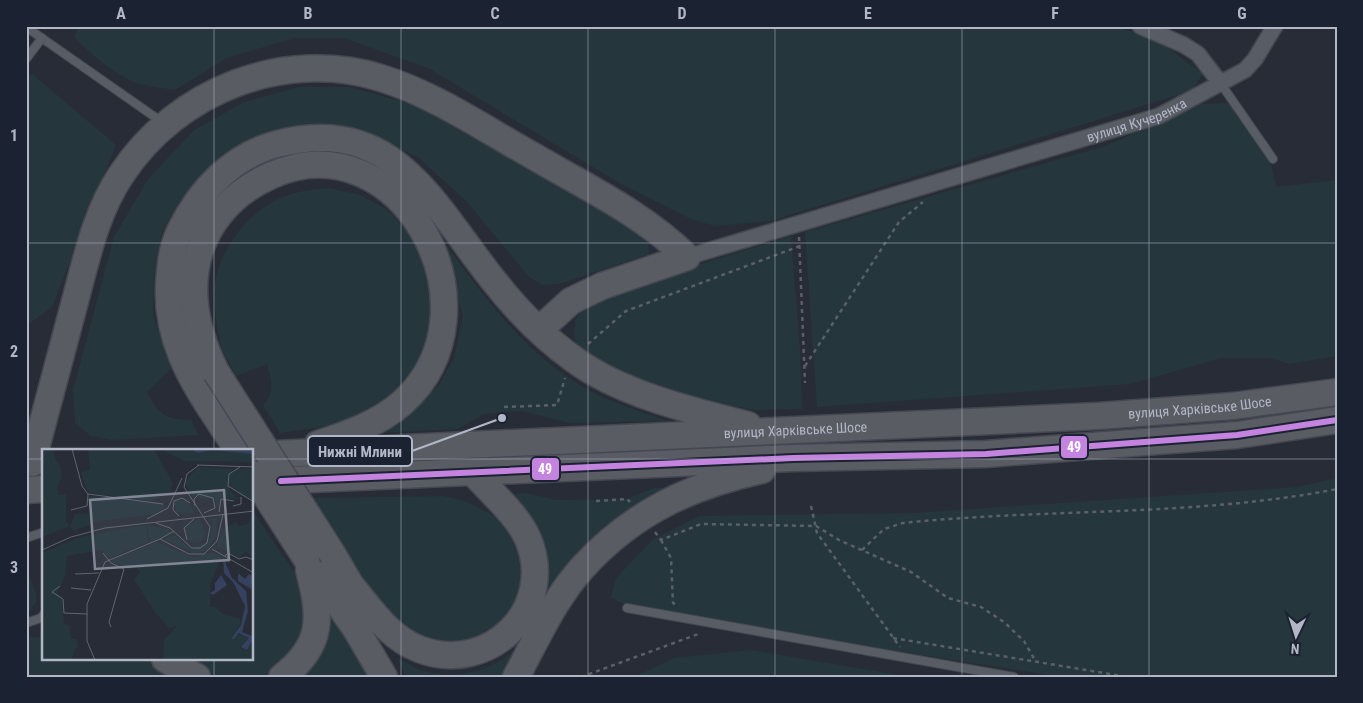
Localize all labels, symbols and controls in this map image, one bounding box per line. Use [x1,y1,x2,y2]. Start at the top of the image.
text: A [116,4,126,23]
text: B [304,4,313,23]
text: C [490,4,500,23]
text: D [677,4,687,23]
text: E [864,4,872,23]
text: F [1051,4,1059,23]
text: G [1237,4,1247,23]
street label: вулиця Кучеренка [1085,95,1189,145]
text: 1 [10,126,18,145]
text: 2 [10,342,18,361]
street label: вулиця Харківське Шосе [1128,393,1273,422]
street label: вулиця Харківське Шосе [723,419,868,441]
line badge: 49 [1060,435,1088,459]
callout: Нижні Млини [308,436,412,466]
text: 49 [1067,439,1081,455]
text: Нижні Млини [318,443,402,461]
inset map [42,449,254,660]
line badge: 49 [531,457,560,481]
text: 49 [538,461,552,477]
text: 3 [10,558,18,577]
north arrow [1270,610,1320,660]
text: N [1290,641,1300,657]

